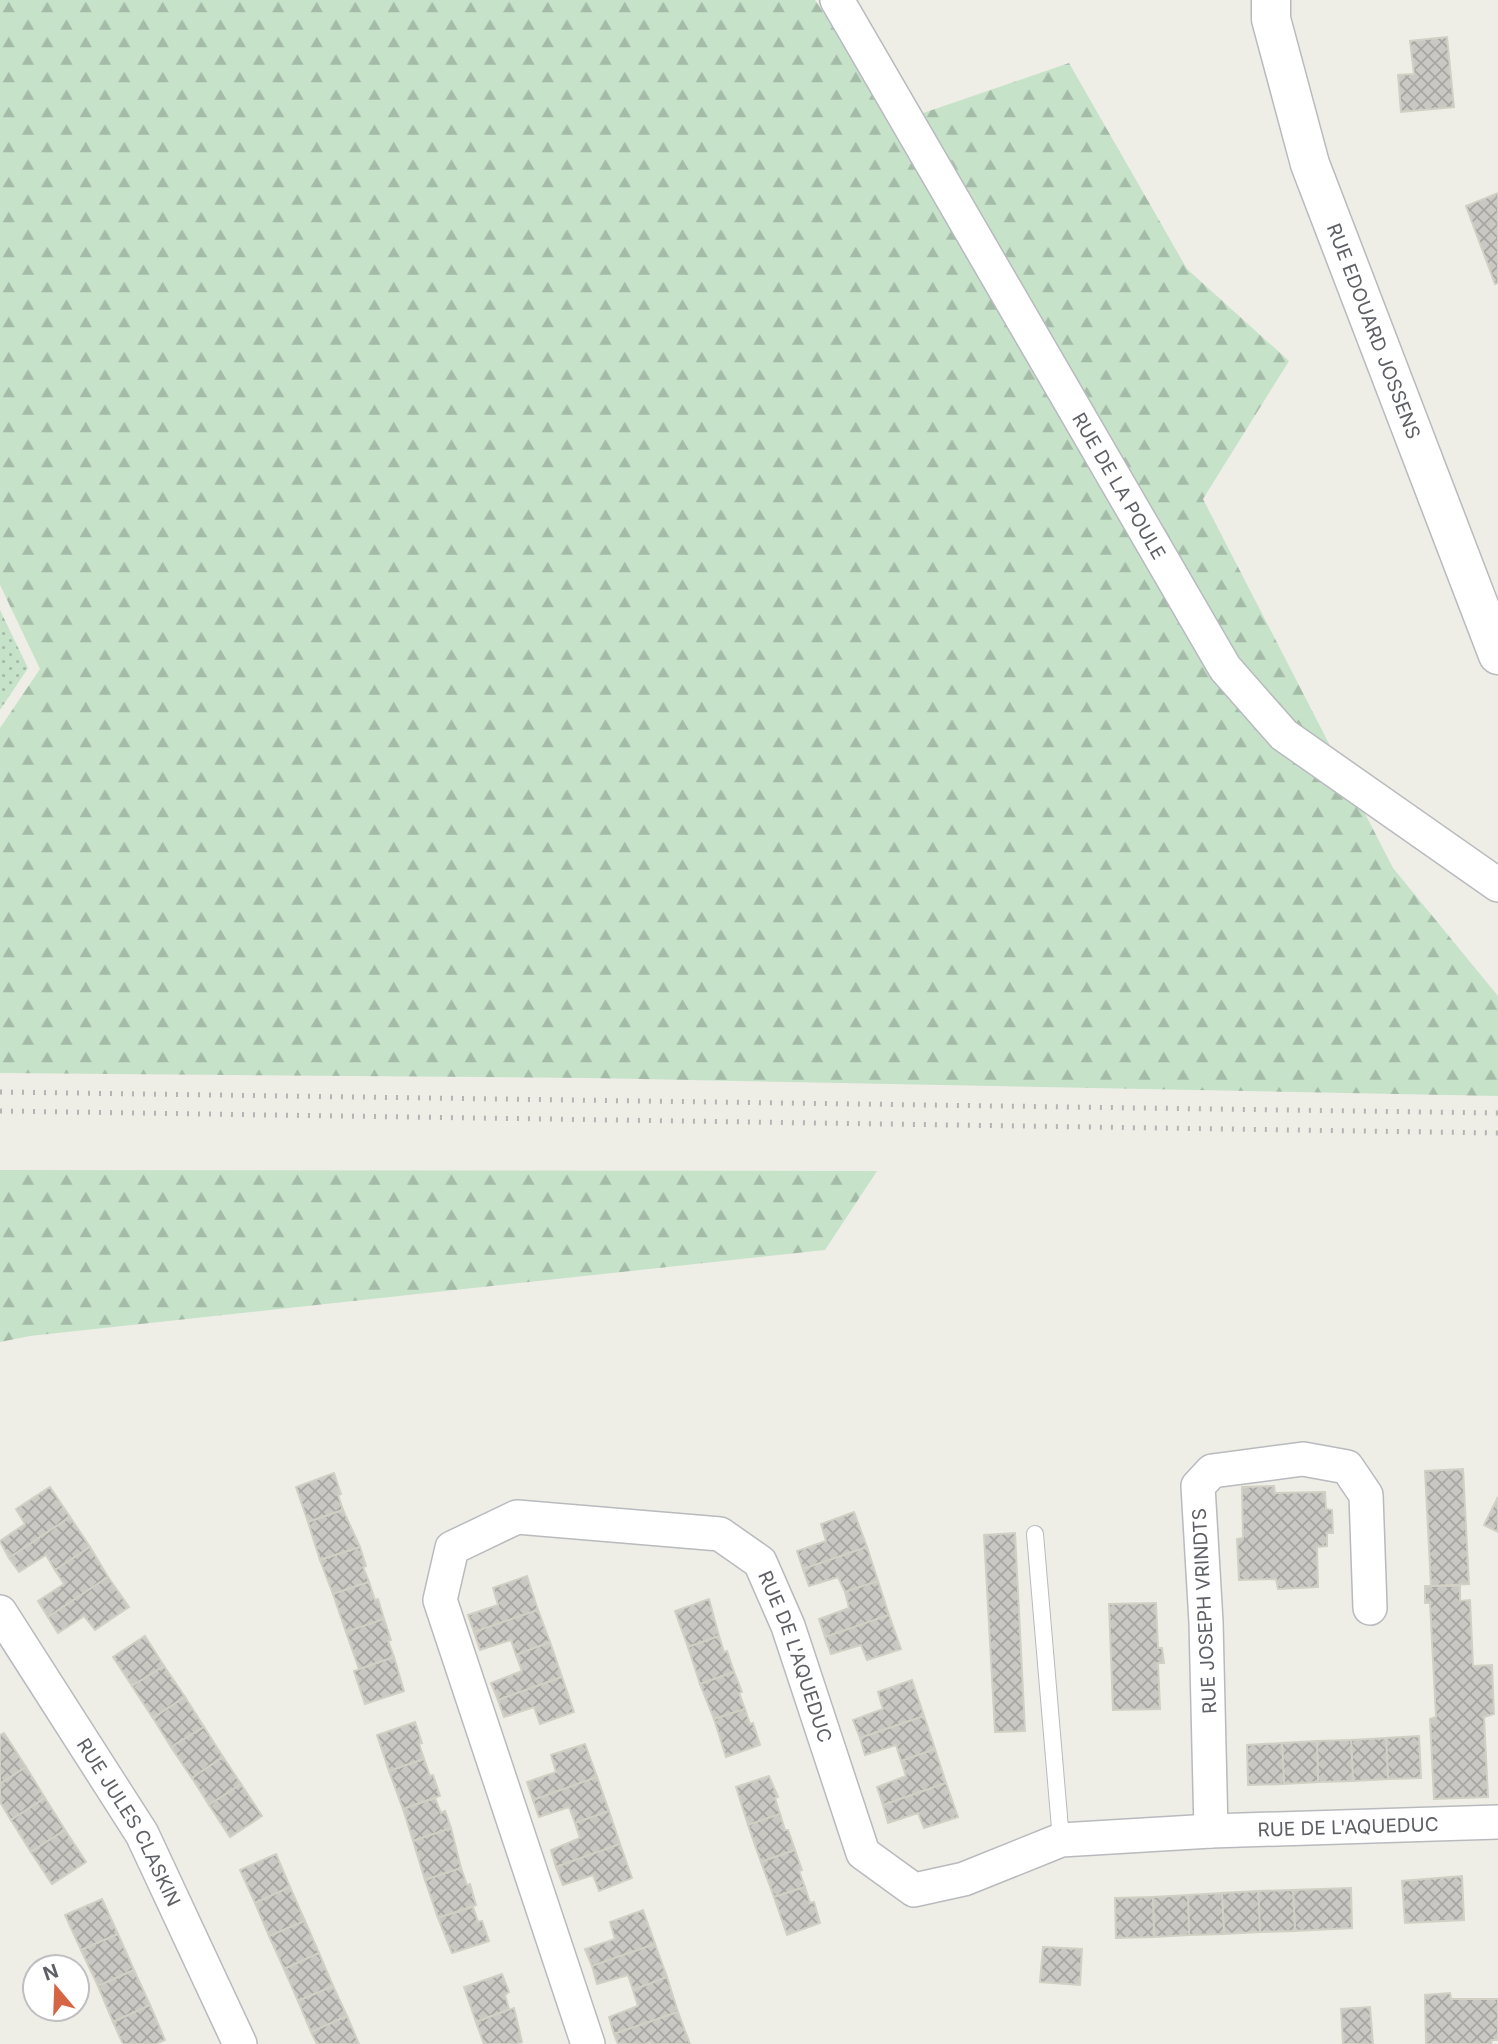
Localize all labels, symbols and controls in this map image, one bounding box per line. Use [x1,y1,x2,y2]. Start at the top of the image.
street label: RUE EDOUARD JOSSENS [1322,220,1425,442]
street label: RUE DE LA POULE [1067,409,1170,564]
street label: RUE JOSEPH VRINDTS [1188,1507,1221,1714]
street label: RUE DE L'AQUEDUC [753,1567,837,1745]
street label: RUE JULES CLASKIN [72,1734,185,1910]
street label: RUE DE L'AQUEDUC [1257,1813,1439,1842]
north arrow [21,1953,91,2023]
text: N [40,1959,61,1986]

